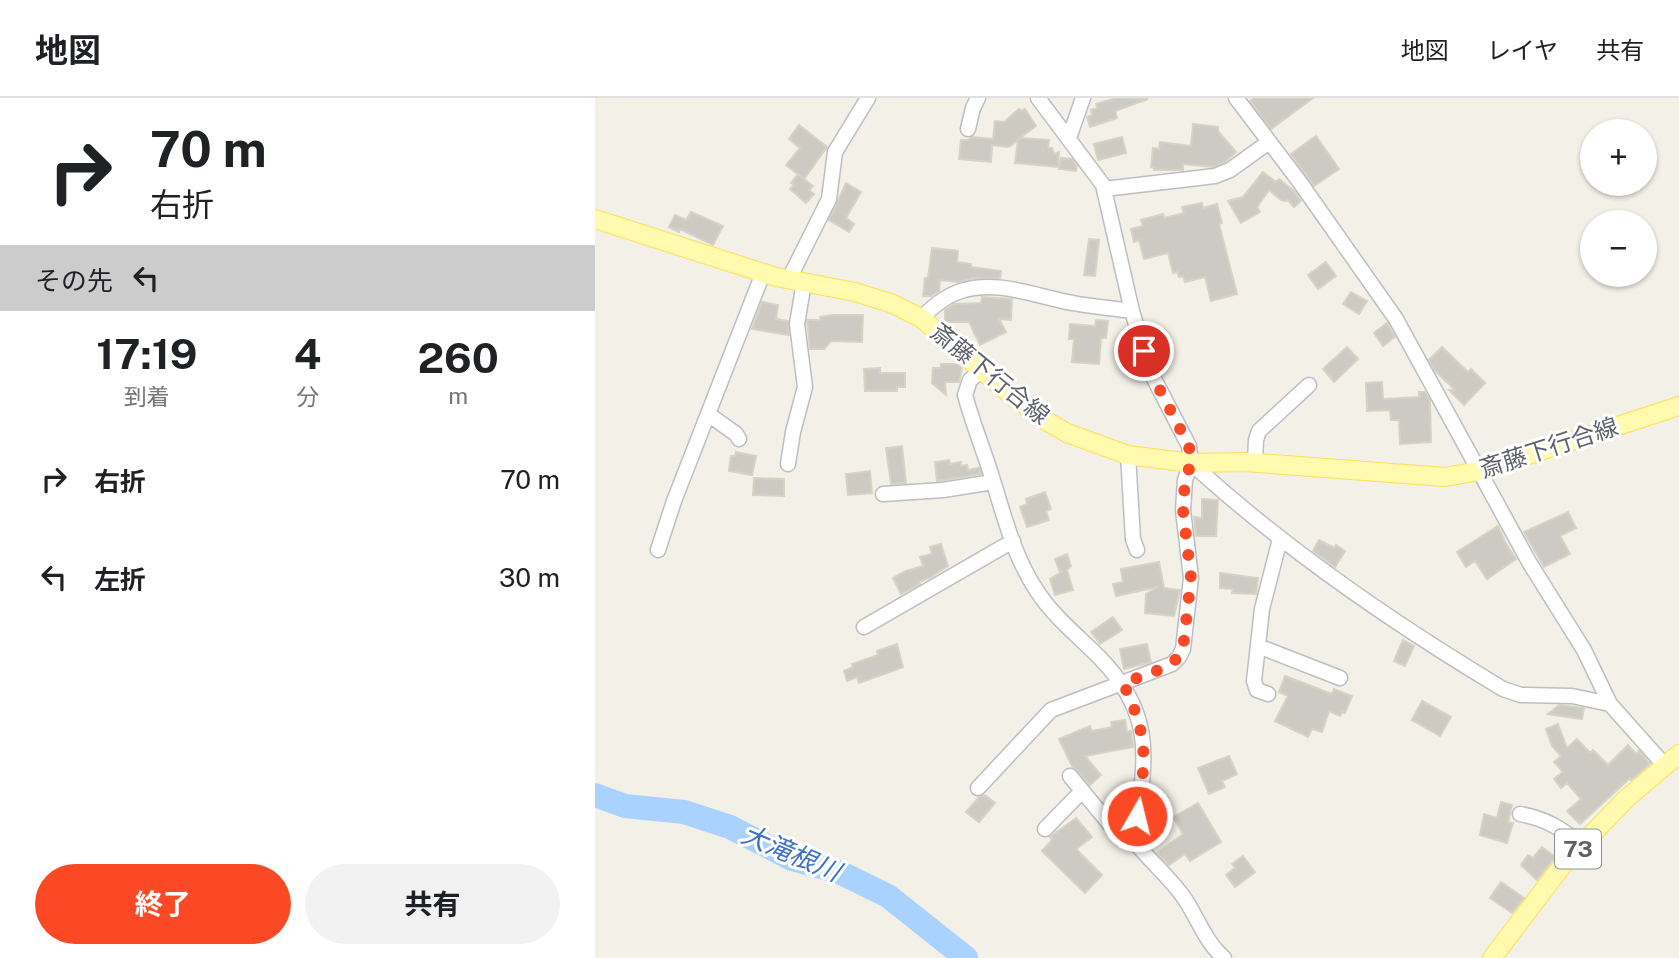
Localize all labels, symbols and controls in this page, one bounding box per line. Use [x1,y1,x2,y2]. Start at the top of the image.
text: 地図 [35,31,101,69]
text: 地図 [1401,36,1449,64]
text: レイヤ [1487,36,1558,64]
text: 共有 [1596,36,1644,64]
map controls [1580,119,1657,287]
button: + [1580,119,1657,196]
text: 70 m [150,120,267,178]
icon: right [35,126,126,217]
text: 右折 [150,186,214,223]
button: − [1580,210,1657,287]
icon: left [127,259,165,297]
text: その先 [35,265,113,296]
street label: 斎藤下行合線 [926,317,1055,429]
pin [1114,321,1174,381]
text: 17:19 [96,329,197,378]
text: 4 [294,329,321,378]
icon: arrive [1125,332,1163,370]
text: 260 [417,333,499,382]
text: m [448,382,468,409]
text: 到着 [124,383,170,410]
text: 分 [296,383,319,410]
street label: 斎藤下行合線 [1476,411,1621,483]
icon: right [35,460,73,498]
text: 70 m [500,464,560,495]
text: 右折 [94,466,146,497]
icon: left [35,558,73,596]
text: 30 m [499,562,560,593]
text: 左折 [94,564,146,595]
position arrow [1100,779,1174,853]
water label: 大滝根川 [737,818,848,888]
road number: 73 [1555,830,1601,869]
button: 終了 [35,864,291,944]
button: 共有 [305,864,560,944]

